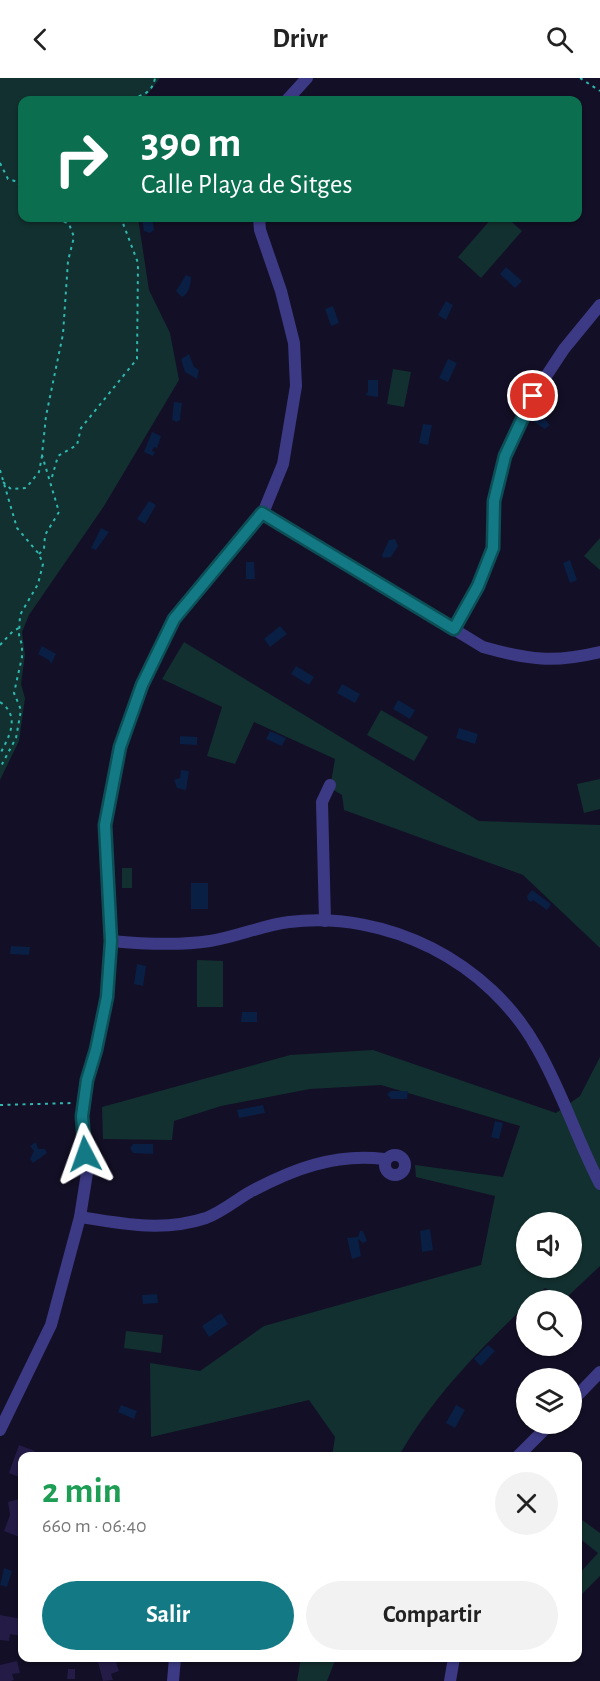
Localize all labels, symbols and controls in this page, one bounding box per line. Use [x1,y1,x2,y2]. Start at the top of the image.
icon: back [24,23,57,56]
icon: search [543,23,576,56]
text: Drivr [272,25,328,52]
icon: right [42,120,120,198]
text: 390 m [141,122,242,164]
text: Calle Playa de Sitges [141,171,352,198]
pin [507,370,558,421]
icon: arrive [516,379,549,412]
position arrow [53,1122,117,1186]
map controls [516,1212,582,1434]
button: sound [516,1212,582,1278]
button: search [516,1290,582,1356]
button: layers [516,1368,582,1434]
button: close [495,1472,558,1535]
text: 2 min [42,1473,122,1509]
text: 660 m · 06:40 [42,1516,147,1536]
button: Salir [42,1581,294,1650]
button: Compartir [306,1581,558,1650]

